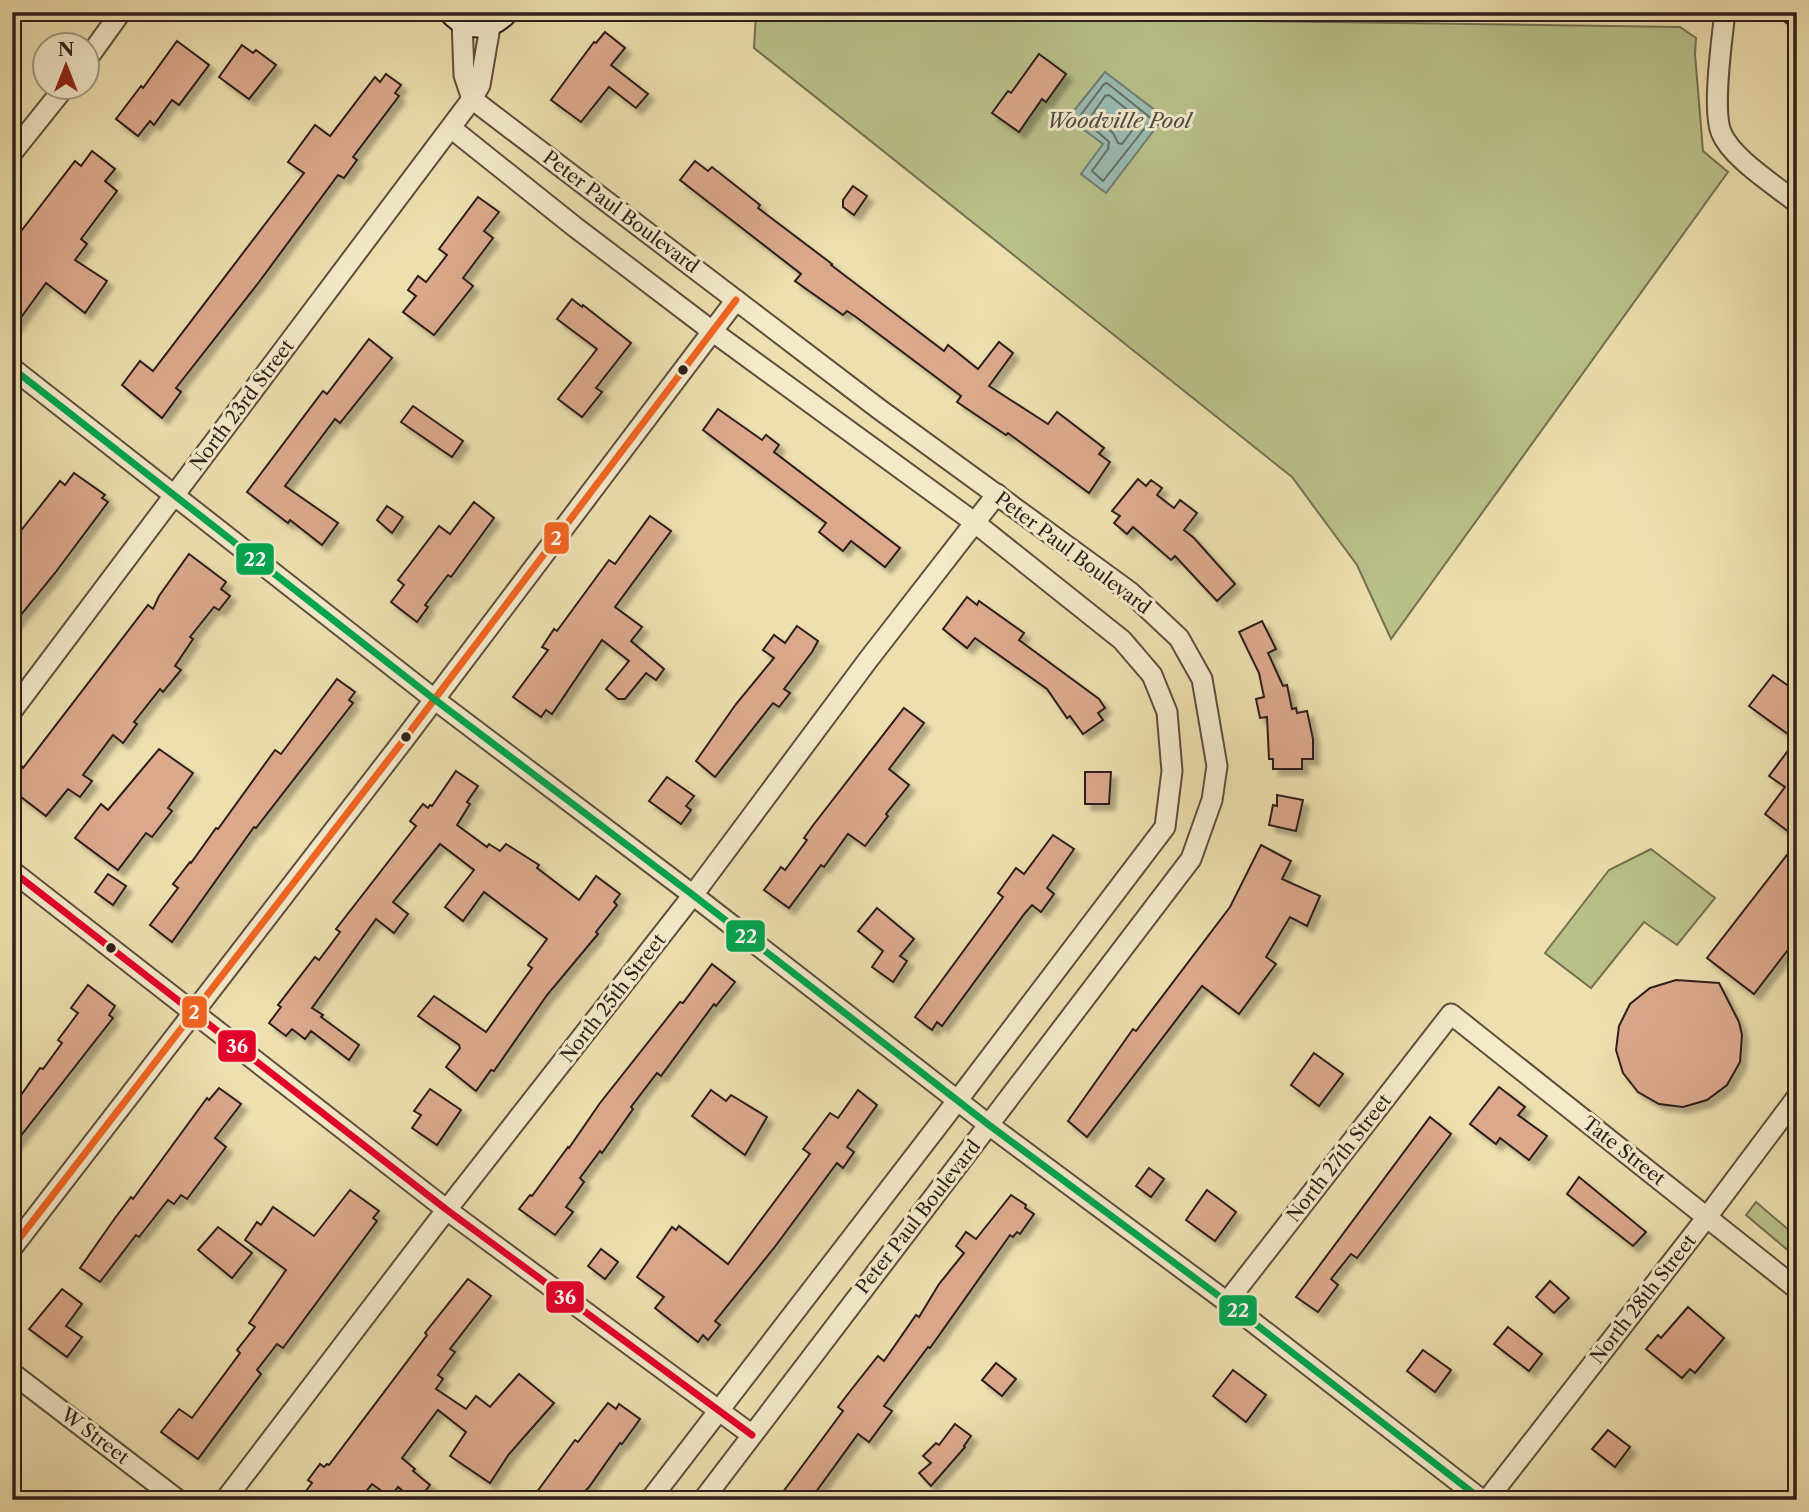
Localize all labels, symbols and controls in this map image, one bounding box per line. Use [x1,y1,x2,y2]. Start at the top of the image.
north arrow [32,32,102,102]
text: N [58,38,74,61]
water label: Woodville Pool [1046,108,1194,133]
street label: Peter Paul Boulevard [539,146,704,278]
street label: North 23rd Street [185,335,299,475]
unlabelled marker [676,363,690,377]
street label: Peter Paul Boulevard [991,487,1156,619]
line badge: 2 [543,521,570,555]
text: 2 [550,527,562,550]
line badge: 22 [235,542,275,576]
text: 22 [244,548,266,571]
unlabelled marker [399,730,413,744]
line badge: 22 [725,919,766,953]
text: 22 [735,925,757,948]
street label: North 25th Street [556,929,671,1067]
unlabelled marker [104,941,118,955]
line badge: 2 [181,995,208,1029]
text: 2 [188,1001,200,1024]
line badge: 36 [217,1029,257,1063]
text: 36 [226,1035,248,1058]
street label: North 27th Street [1282,1089,1396,1227]
street label: Tate Street [1578,1112,1670,1191]
street label: Peter Paul Boulevard [851,1135,986,1299]
street label: North 28th Street [1585,1229,1701,1368]
line badge: 36 [545,1280,585,1314]
text: 36 [554,1286,576,1309]
line badge: 22 [1218,1294,1258,1327]
text: 22 [1227,1299,1249,1322]
street label: W Street [56,1402,134,1469]

